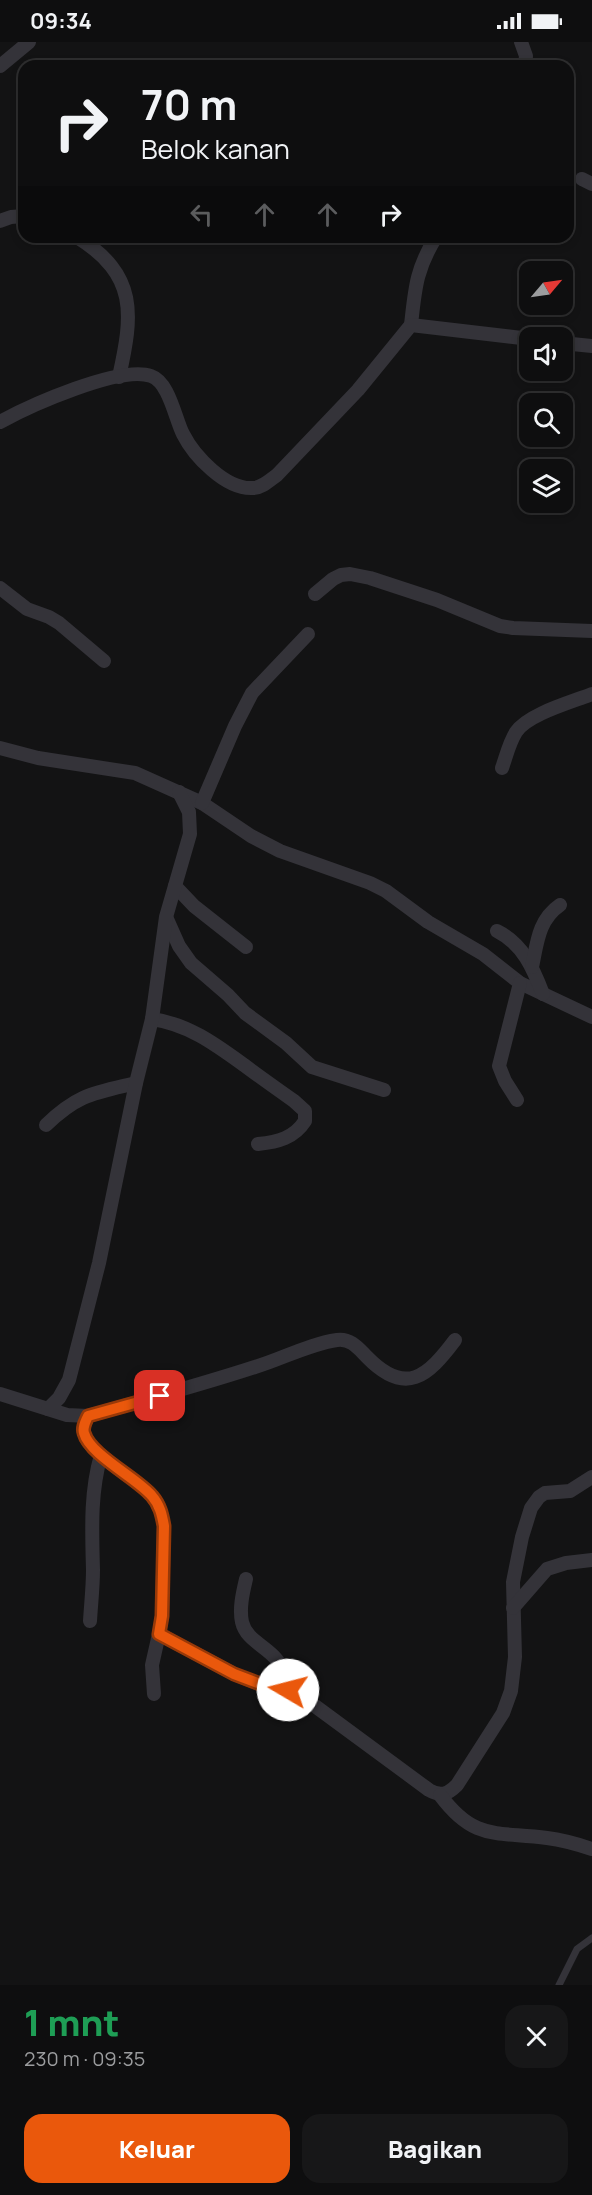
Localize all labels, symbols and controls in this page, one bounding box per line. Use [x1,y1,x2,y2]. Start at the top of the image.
text: 09:34 [30,6,92,36]
text: 70 m [141,75,237,133]
icon: right [42,84,120,162]
text: Belok kanan [141,130,290,167]
icon: left [185,198,218,231]
icon: ahead [248,198,281,231]
icon: ahead [311,198,344,231]
icon: right [374,198,407,231]
north arrow [519,261,573,315]
map controls [519,261,573,513]
button: sound [519,327,573,381]
button: search [519,393,573,447]
button: layers [519,459,573,513]
pin [134,1370,185,1421]
icon: arrive [143,1379,176,1412]
position arrow [256,1658,320,1722]
text: 1 mnt [24,1998,119,2047]
button: close [505,2005,568,2068]
text: 230 m · 09:35 [24,2045,145,2072]
button: Keluar [24,2114,290,2183]
button: Bagikan [302,2114,568,2183]

